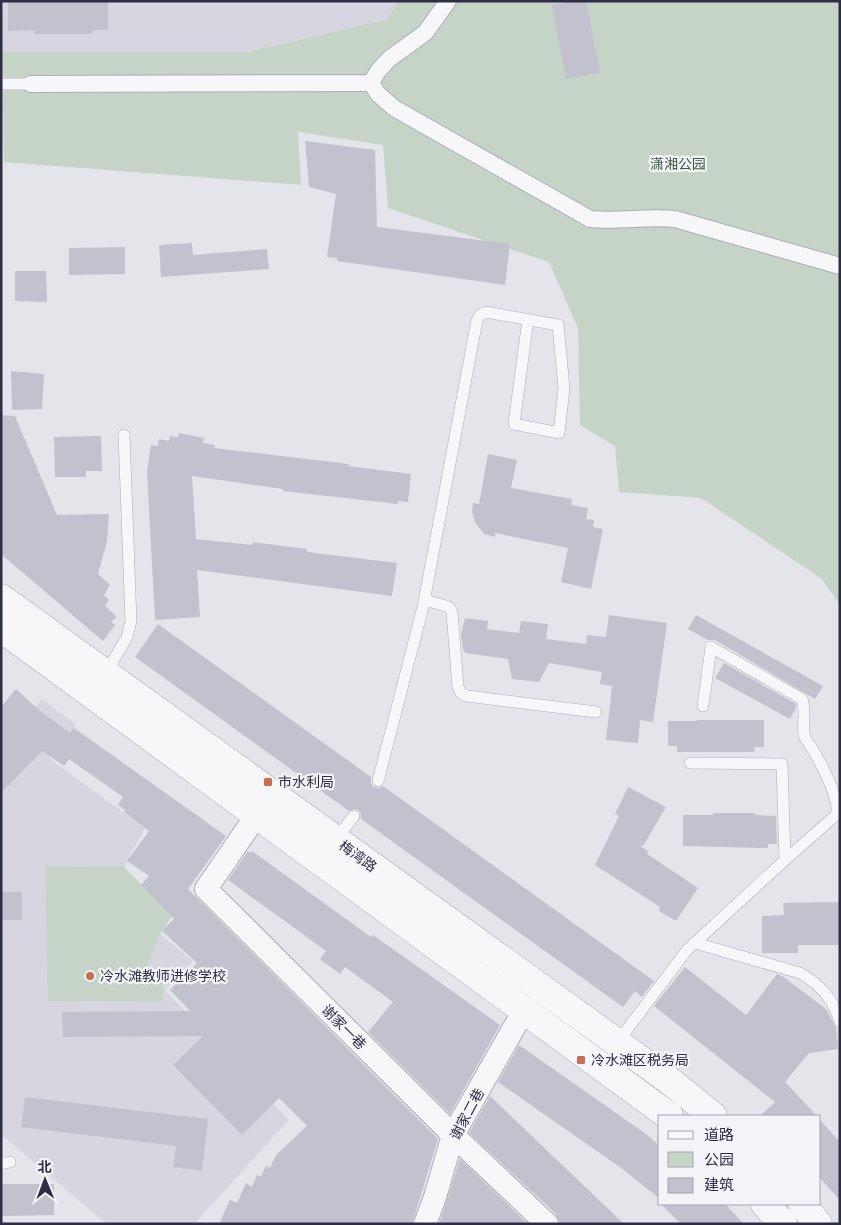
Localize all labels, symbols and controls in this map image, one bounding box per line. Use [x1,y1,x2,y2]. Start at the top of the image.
park label: 潇湘公园 [650,154,706,174]
place label: 市水利局 [278,772,334,792]
marker: 市水利局 [262,776,274,788]
street label: 梅湾路 [335,836,381,876]
place label: 冷水滩教师进修学校 [100,966,226,986]
marker: 冷水滩教师进修学校 [84,970,96,982]
street label: 谢家一巷 [317,1000,371,1054]
place label: 冷水滩区税务局 [591,1050,689,1070]
marker: 冷水滩区税务局 [575,1054,587,1066]
street label: 谢家二巷 [445,1085,489,1143]
legend [658,1115,821,1205]
text: 道路 [704,1124,734,1145]
text: 公园 [704,1149,734,1170]
north arrow [20,1155,70,1205]
text: 北 [38,1157,52,1177]
text: 建筑 [704,1174,734,1195]

